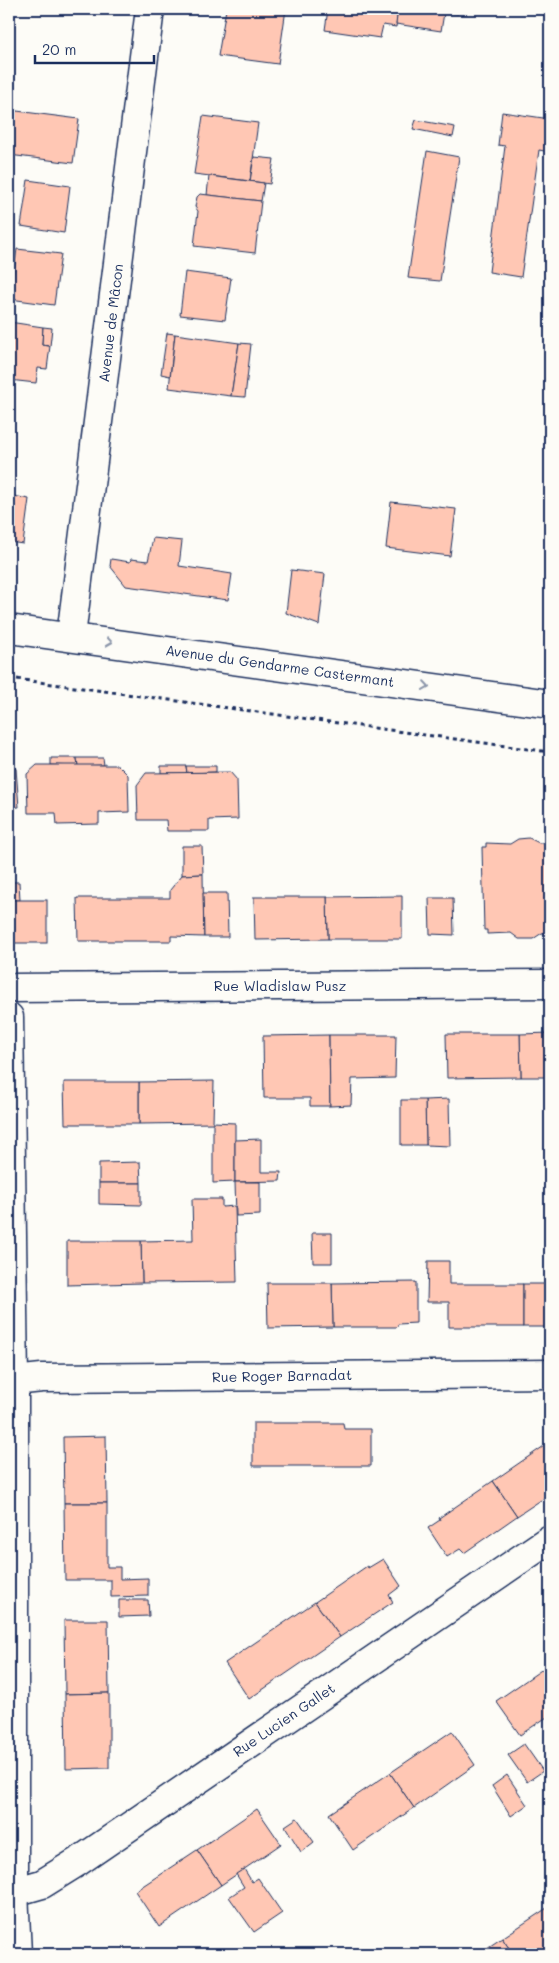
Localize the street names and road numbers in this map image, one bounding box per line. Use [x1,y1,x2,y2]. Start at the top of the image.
street label: Avenue de Mâcon [94,263,127,383]
street label: Avenue du Gendarme Castermant [164,640,396,691]
street label: Rue Wladislaw Pusz [214,976,347,995]
street label: Rue Roger Barnadat [212,1365,352,1386]
street label: Rue Lucien Gallet [229,1678,338,1761]

